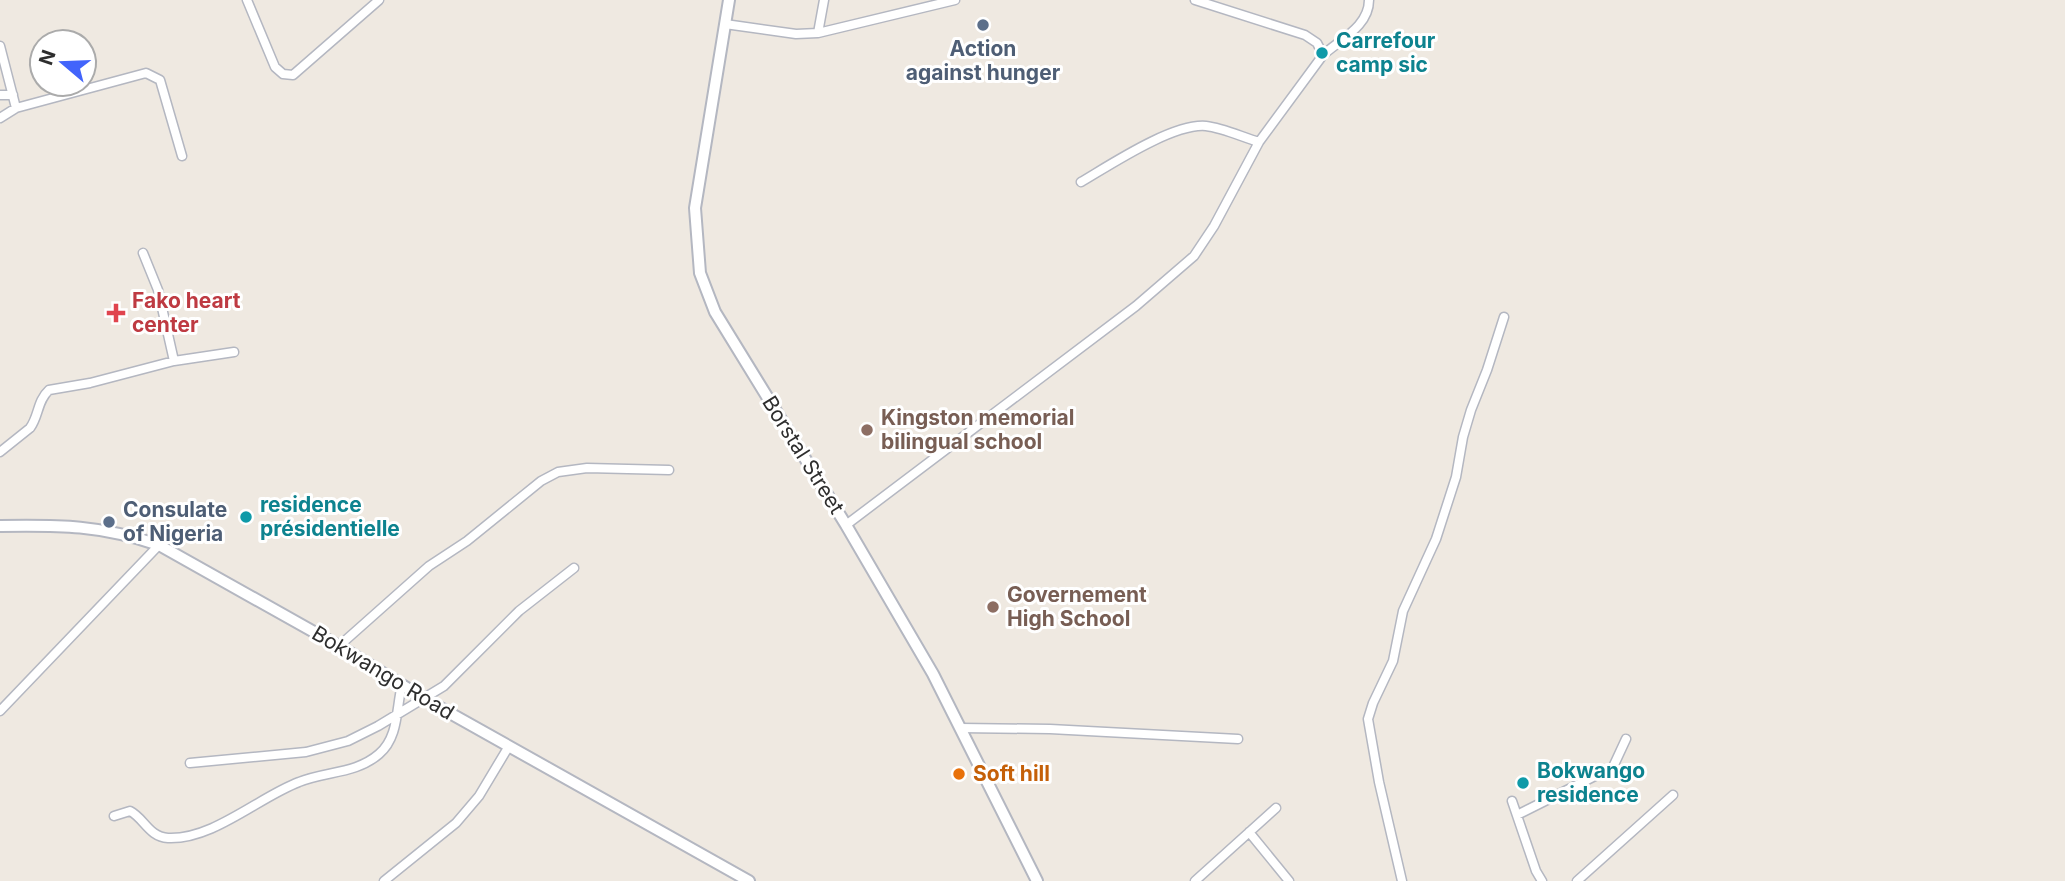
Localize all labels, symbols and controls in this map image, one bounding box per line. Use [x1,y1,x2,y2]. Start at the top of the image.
marker: Action against hunger [975,17,991,33]
north arrow [28,28,98,98]
place label: Carrefour camp sic [1336,28,1436,77]
place label: Action against hunger [906,36,1061,85]
marker: Carrefour camp sic [1314,45,1330,61]
text: N [34,47,61,68]
place label: Fako heart center [132,288,241,337]
marker: Fako heart center [106,303,126,323]
street label: Borstal Street [757,391,850,518]
place label: Kingston memorial bilingual school [881,405,1074,454]
marker: Kingston memorial bilingual school [859,422,875,438]
place label: residence présidentielle [260,492,400,541]
place label: Consulate of Nigeria [123,497,227,546]
marker: residence présidentielle [238,509,254,525]
marker: Consulate of Nigeria [101,514,117,530]
place label: Governement High School [1007,582,1147,631]
marker: Governement High School [985,599,1001,615]
street label: Bokwango Road [308,620,459,725]
place label: Bokwango residence [1537,758,1645,807]
place label: Soft hill [973,761,1050,786]
marker: Soft hill [951,766,967,782]
marker: Bokwango residence [1515,775,1531,791]

